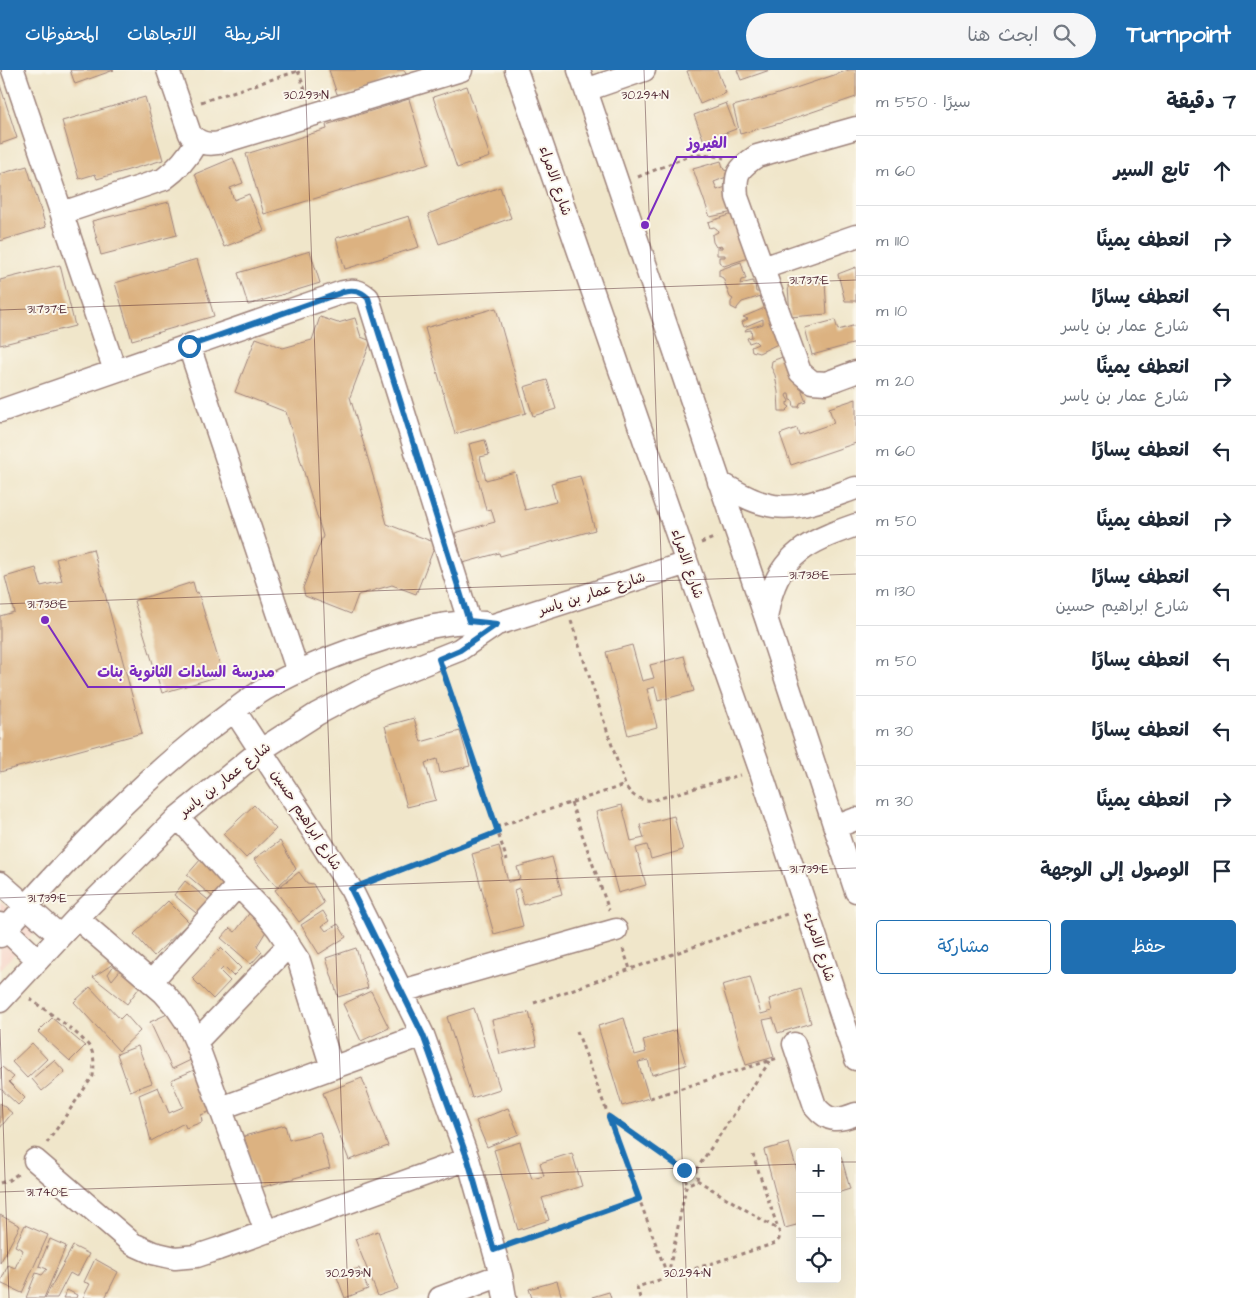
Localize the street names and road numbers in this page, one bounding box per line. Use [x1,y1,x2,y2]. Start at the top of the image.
street label: شارع الامراء [534,144,576,218]
street label: شارع الامراء [666,527,708,601]
street label: شارع عمار بن ياسر [535,567,648,621]
street label: شارع عمار بن ياسر [174,738,275,823]
street label: شارع ابراهيم حسين [266,766,346,874]
street label: شارع الامراء [798,909,840,985]

